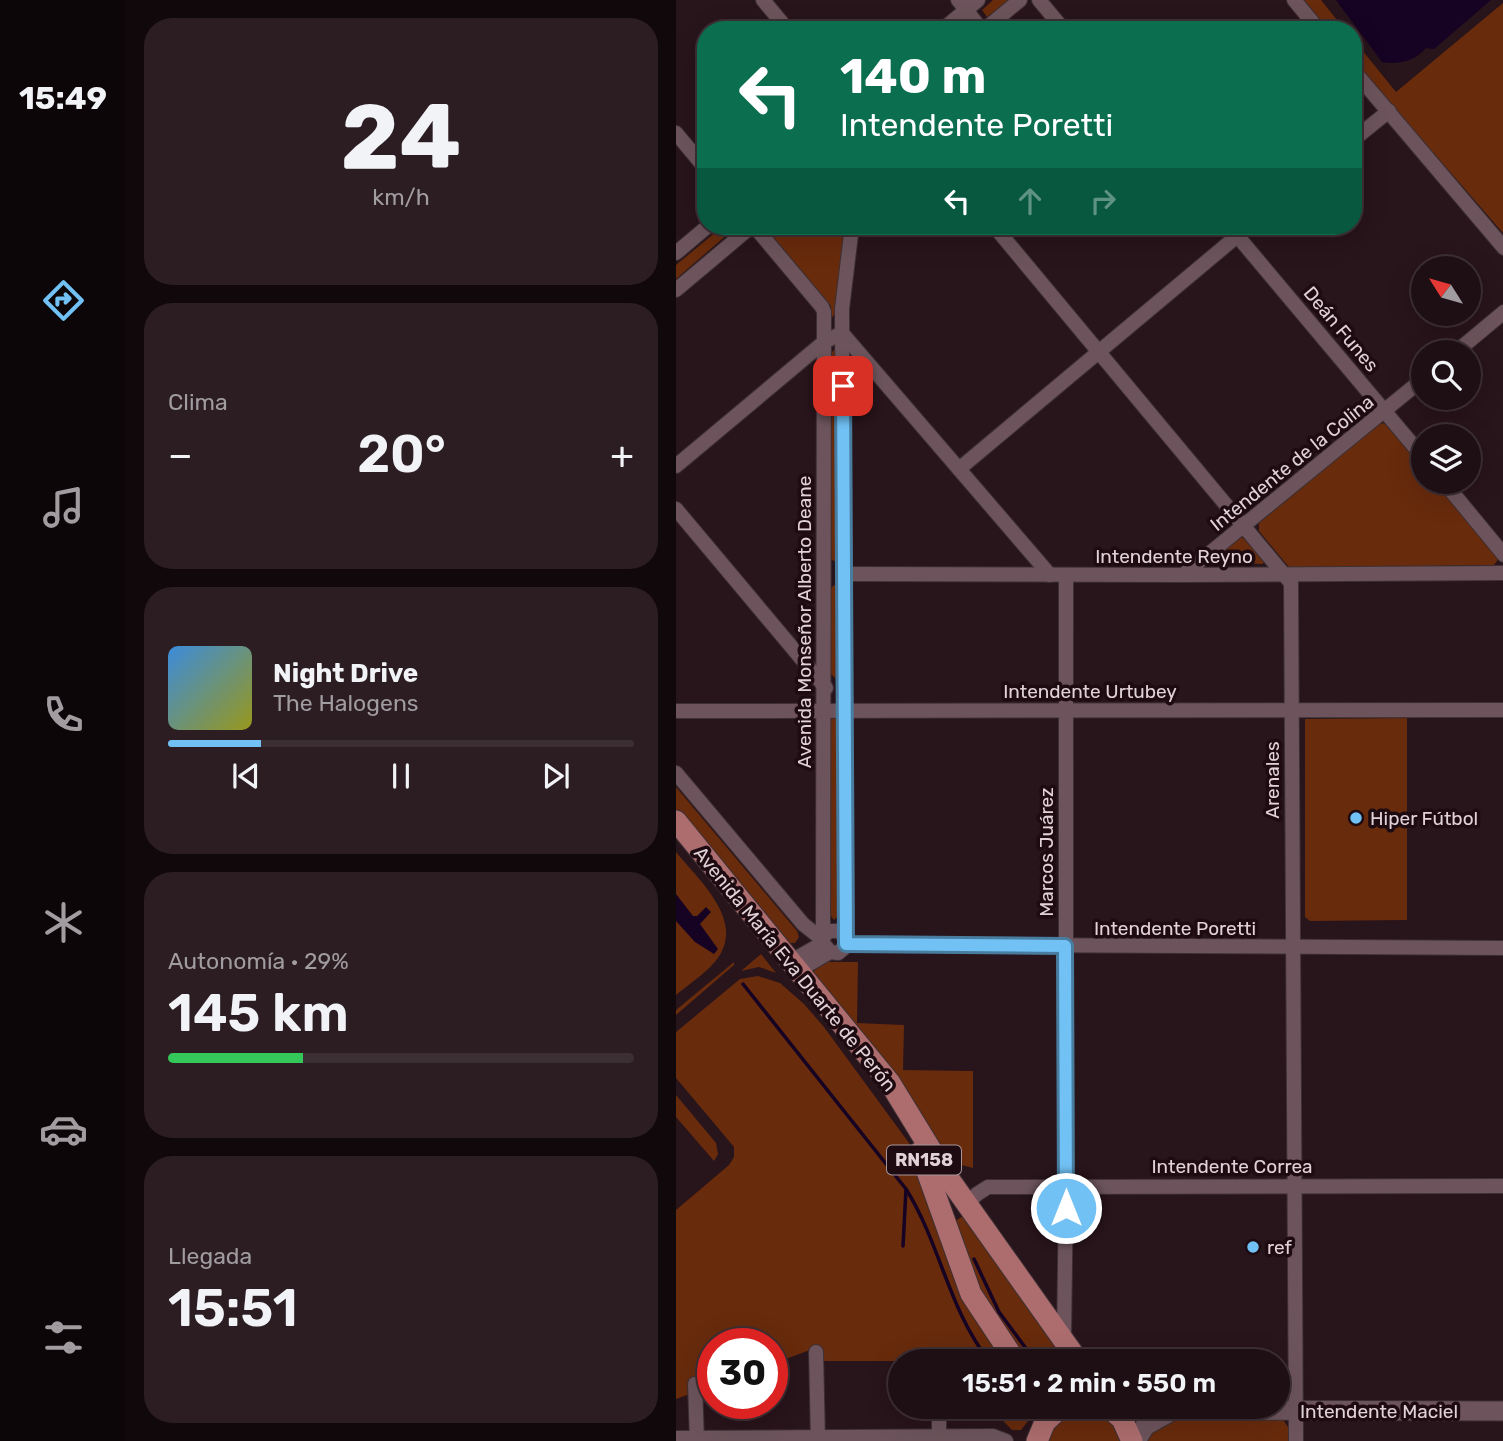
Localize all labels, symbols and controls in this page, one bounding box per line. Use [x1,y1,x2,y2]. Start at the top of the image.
text: 140 m [840,47,986,105]
icon: left [725,49,816,140]
text: 15:49 [19,79,107,117]
text: 24 [341,83,461,191]
text: Intendente Poretti [840,106,1113,144]
icon: left [938,182,976,220]
icon: ahead [1011,182,1049,220]
icon: right [1084,182,1122,220]
text: km/h [372,183,430,211]
north arrow [1411,256,1481,326]
map controls [1411,256,1481,494]
icon: directions [39,276,88,325]
street label: Deán Funes [1299,282,1383,376]
button: search [1411,340,1481,410]
pin [813,356,873,416]
icon: arrive [824,367,862,405]
text: Clima [168,388,228,416]
street label: Intendente de la Colina [1206,390,1378,536]
text: 20° [357,423,446,485]
button: layers [1411,424,1481,494]
text: − [168,432,193,478]
text: + [610,432,634,478]
street label: Avenida Monseñor Alberto Deane [793,476,816,768]
icon: music [39,483,88,532]
street label: Intendente Reyno [1095,545,1253,568]
text: Night Drive [273,658,418,689]
street label: Intendente Urtubey [1003,680,1177,703]
text: The Halogens [273,689,419,717]
icon: phone [39,690,88,739]
street label: Arenales [1261,741,1284,819]
icon: previous [227,757,265,795]
icon: pause [382,757,420,795]
icon: next [537,757,575,795]
street label: Marcos Juárez [1035,787,1058,917]
place label: Hiper Fútbol [1370,807,1478,830]
marker: Hiper Fútbol [1348,810,1364,826]
street label: Avenida María Eva Duarte de Perón [689,842,901,1096]
icon: climate [39,898,88,947]
street label: Intendente Poretti [1094,917,1256,940]
text: Autonomía · 29% [168,947,349,975]
text: 145 km [168,982,349,1044]
icon: car [39,1105,88,1154]
road number: RN158 [887,1146,961,1175]
street label: Intendente Correa [1151,1155,1313,1178]
position arrow [1029,1171,1103,1245]
place label: ref [1267,1236,1293,1259]
marker: ref [1245,1239,1261,1255]
text: Llegada [168,1242,252,1270]
text: 15:51 [168,1277,298,1339]
icon: filters [39,1313,88,1362]
speed limit sign: 30 [697,1328,788,1419]
text: 15:51 · 2 min · 550 m [962,1368,1216,1399]
street label: Intendente Maciel [1300,1400,1458,1423]

